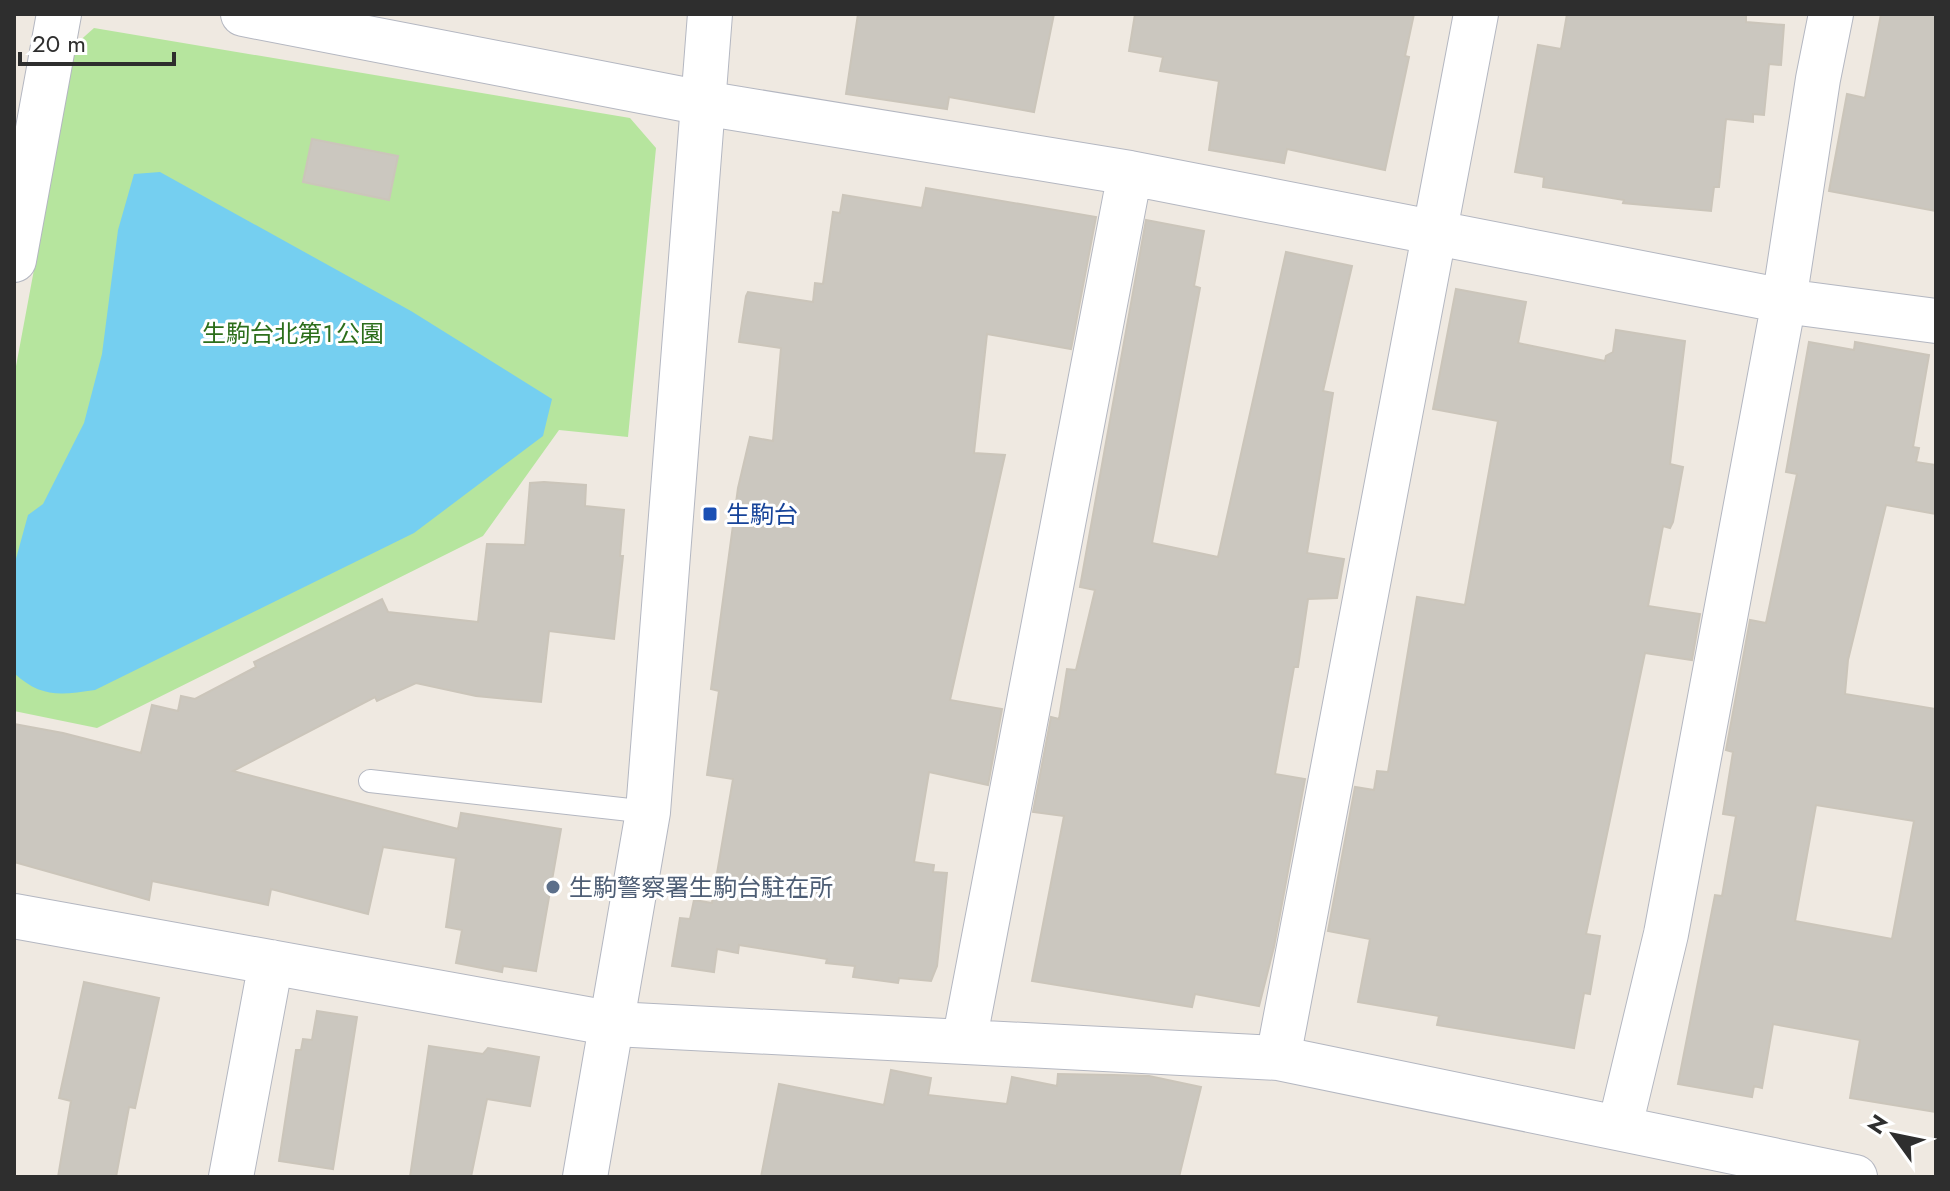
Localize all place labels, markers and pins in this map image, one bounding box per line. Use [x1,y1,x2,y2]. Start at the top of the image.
place label: 生駒台 [726,497,798,532]
marker: 生駒台 [701,505,719,523]
place label: 生駒警察署生駒台駐在所 [569,870,833,905]
marker: 生駒警察署生駒台駐在所 [544,878,562,896]

